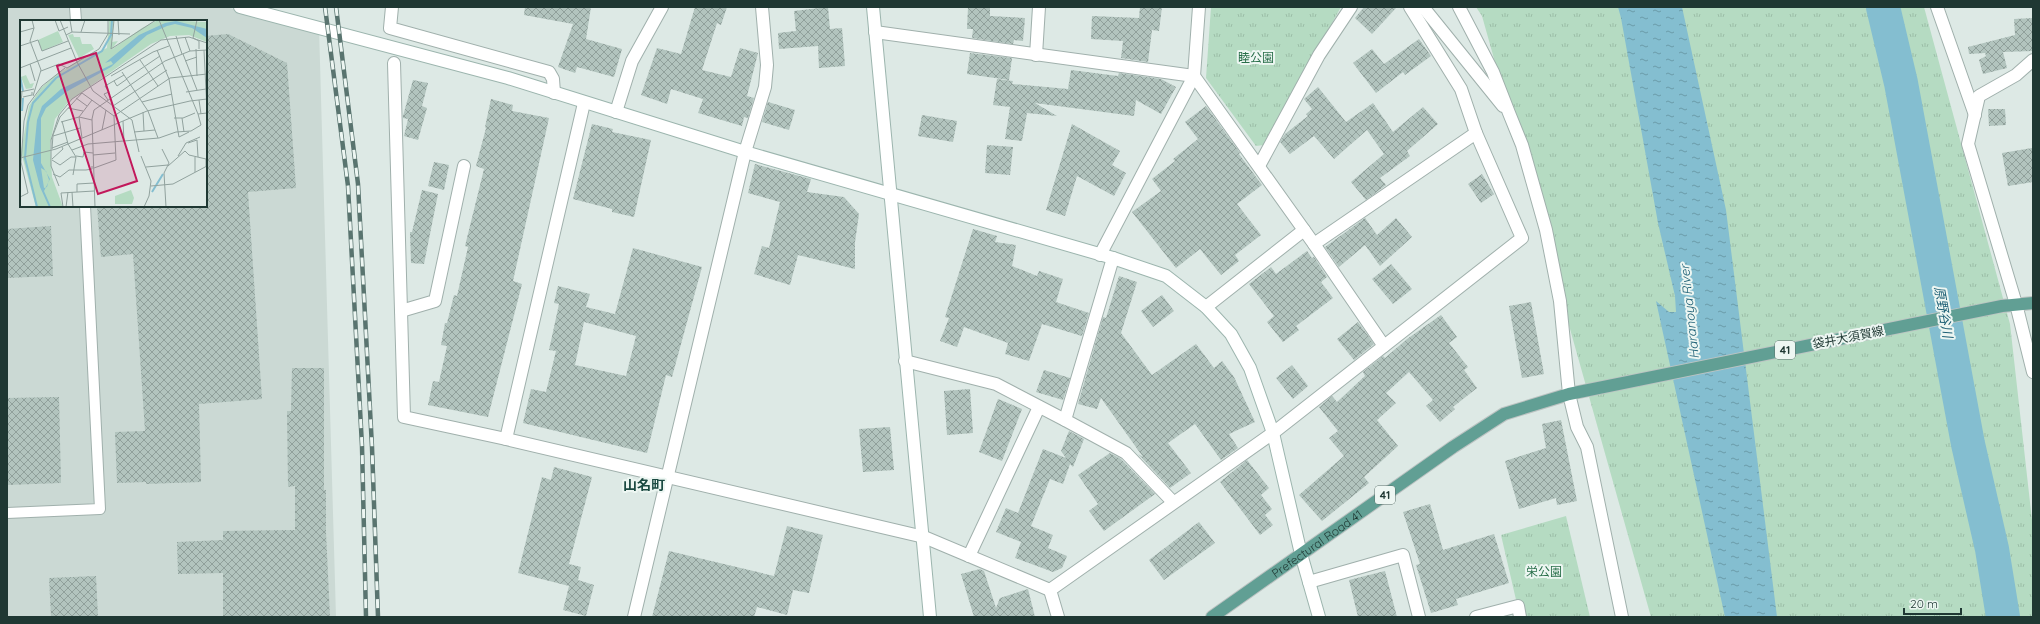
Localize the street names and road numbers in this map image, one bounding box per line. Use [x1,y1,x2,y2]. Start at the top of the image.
street label: 袋井大須賀線 [1810,323,1885,351]
road number: 41 [1775,341,1795,359]
road number: 41 [1375,486,1395,504]
street label: Prefectural Road 41 [1268,506,1365,580]

